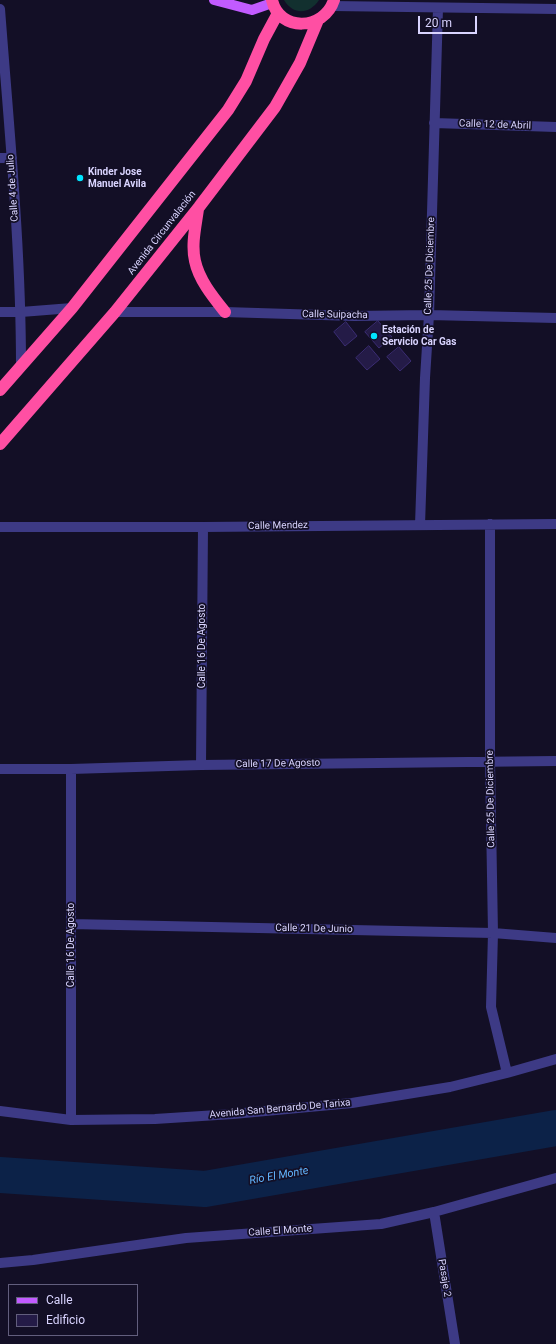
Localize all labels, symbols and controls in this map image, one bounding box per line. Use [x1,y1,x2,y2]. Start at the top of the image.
scale bar [420,8,479,34]
text: 20 m [425,16,452,30]
street label: Calle 12 de Abril [459,118,531,132]
street label: Calle 4 de Julio [5,154,21,222]
place label: Kinder Jose Manuel Avila [88,166,146,190]
marker: Kinder Jose Manuel Avila [75,173,85,183]
street label: Avenida Circunvalación [125,189,199,277]
street label: Calle 25 De Diciembre [422,217,438,315]
street label: Calle Suipacha [302,308,368,322]
place label: Estación de Servicio Car Gas [382,324,456,348]
marker: Estación de Servicio Car Gas [369,331,379,341]
street label: Calle Mendez [248,519,308,533]
street label: Calle 16 De Agosto [196,604,208,688]
street label: Calle 25 De Diciembre [484,750,498,848]
street label: Calle 17 De Agosto [236,757,320,771]
street label: Calle 16 De Agosto [65,903,77,987]
street label: Calle 21 De Junio [275,922,353,936]
street label: Avenida San Bernardo De Tarixa [209,1097,351,1121]
water label: Río El Monte [248,1164,310,1188]
street label: Calle El Monte [248,1223,312,1239]
street label: Pasaje 2 [435,1258,453,1298]
legend [8,1284,138,1336]
text: Calle [46,1293,73,1307]
text: Edificio [46,1313,85,1327]

